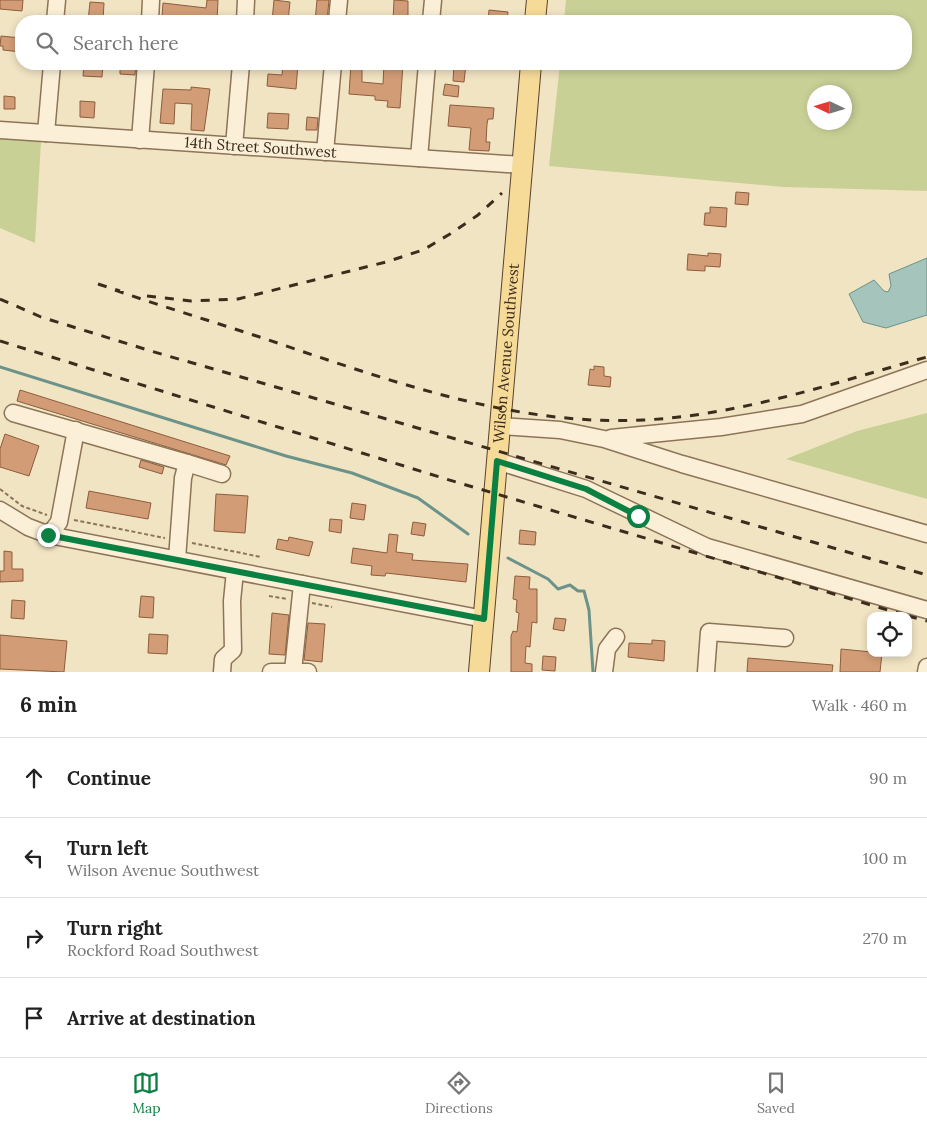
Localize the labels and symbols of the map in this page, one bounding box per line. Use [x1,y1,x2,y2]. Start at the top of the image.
north arrow [807,85,852,130]
street label: 14th Street Southwest [184,132,337,162]
street label: Wilson Avenue Southwest [489,262,523,444]
route start [627,505,650,528]
route end [37,524,60,547]

